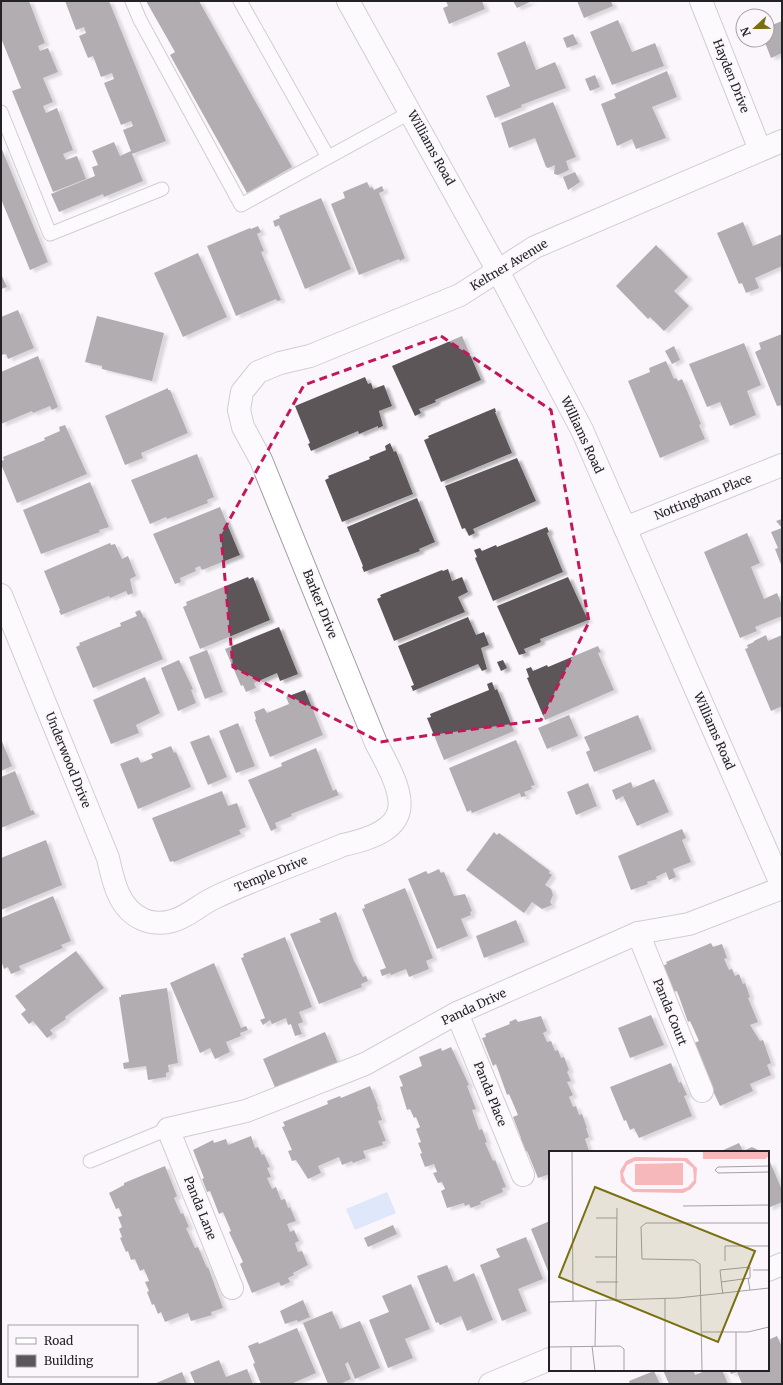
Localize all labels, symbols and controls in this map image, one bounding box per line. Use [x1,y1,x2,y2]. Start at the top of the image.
north arrow [735,8,775,48]
text: N [737,25,754,38]
street label: Hayden Drive [710,37,753,115]
street label: Williams Road [404,107,458,188]
street label: Keltner Avenue [467,236,550,294]
street label: Williams Road [558,393,607,476]
street label: Nottingham Place [652,470,754,523]
street label: Barker Drive [300,567,341,640]
street label: Williams Road [690,689,738,772]
street label: Underwood Drive [42,710,94,810]
street label: Temple Drive [232,852,309,895]
street label: Panda Court [650,976,691,1048]
street label: Panda Drive [439,985,509,1028]
street label: Panda Place [471,1059,510,1128]
inset map [549,1151,769,1371]
street label: Panda Lane [181,1174,220,1242]
legend [8,1325,138,1377]
text: Road [44,1333,73,1348]
text: Building [44,1353,94,1368]

